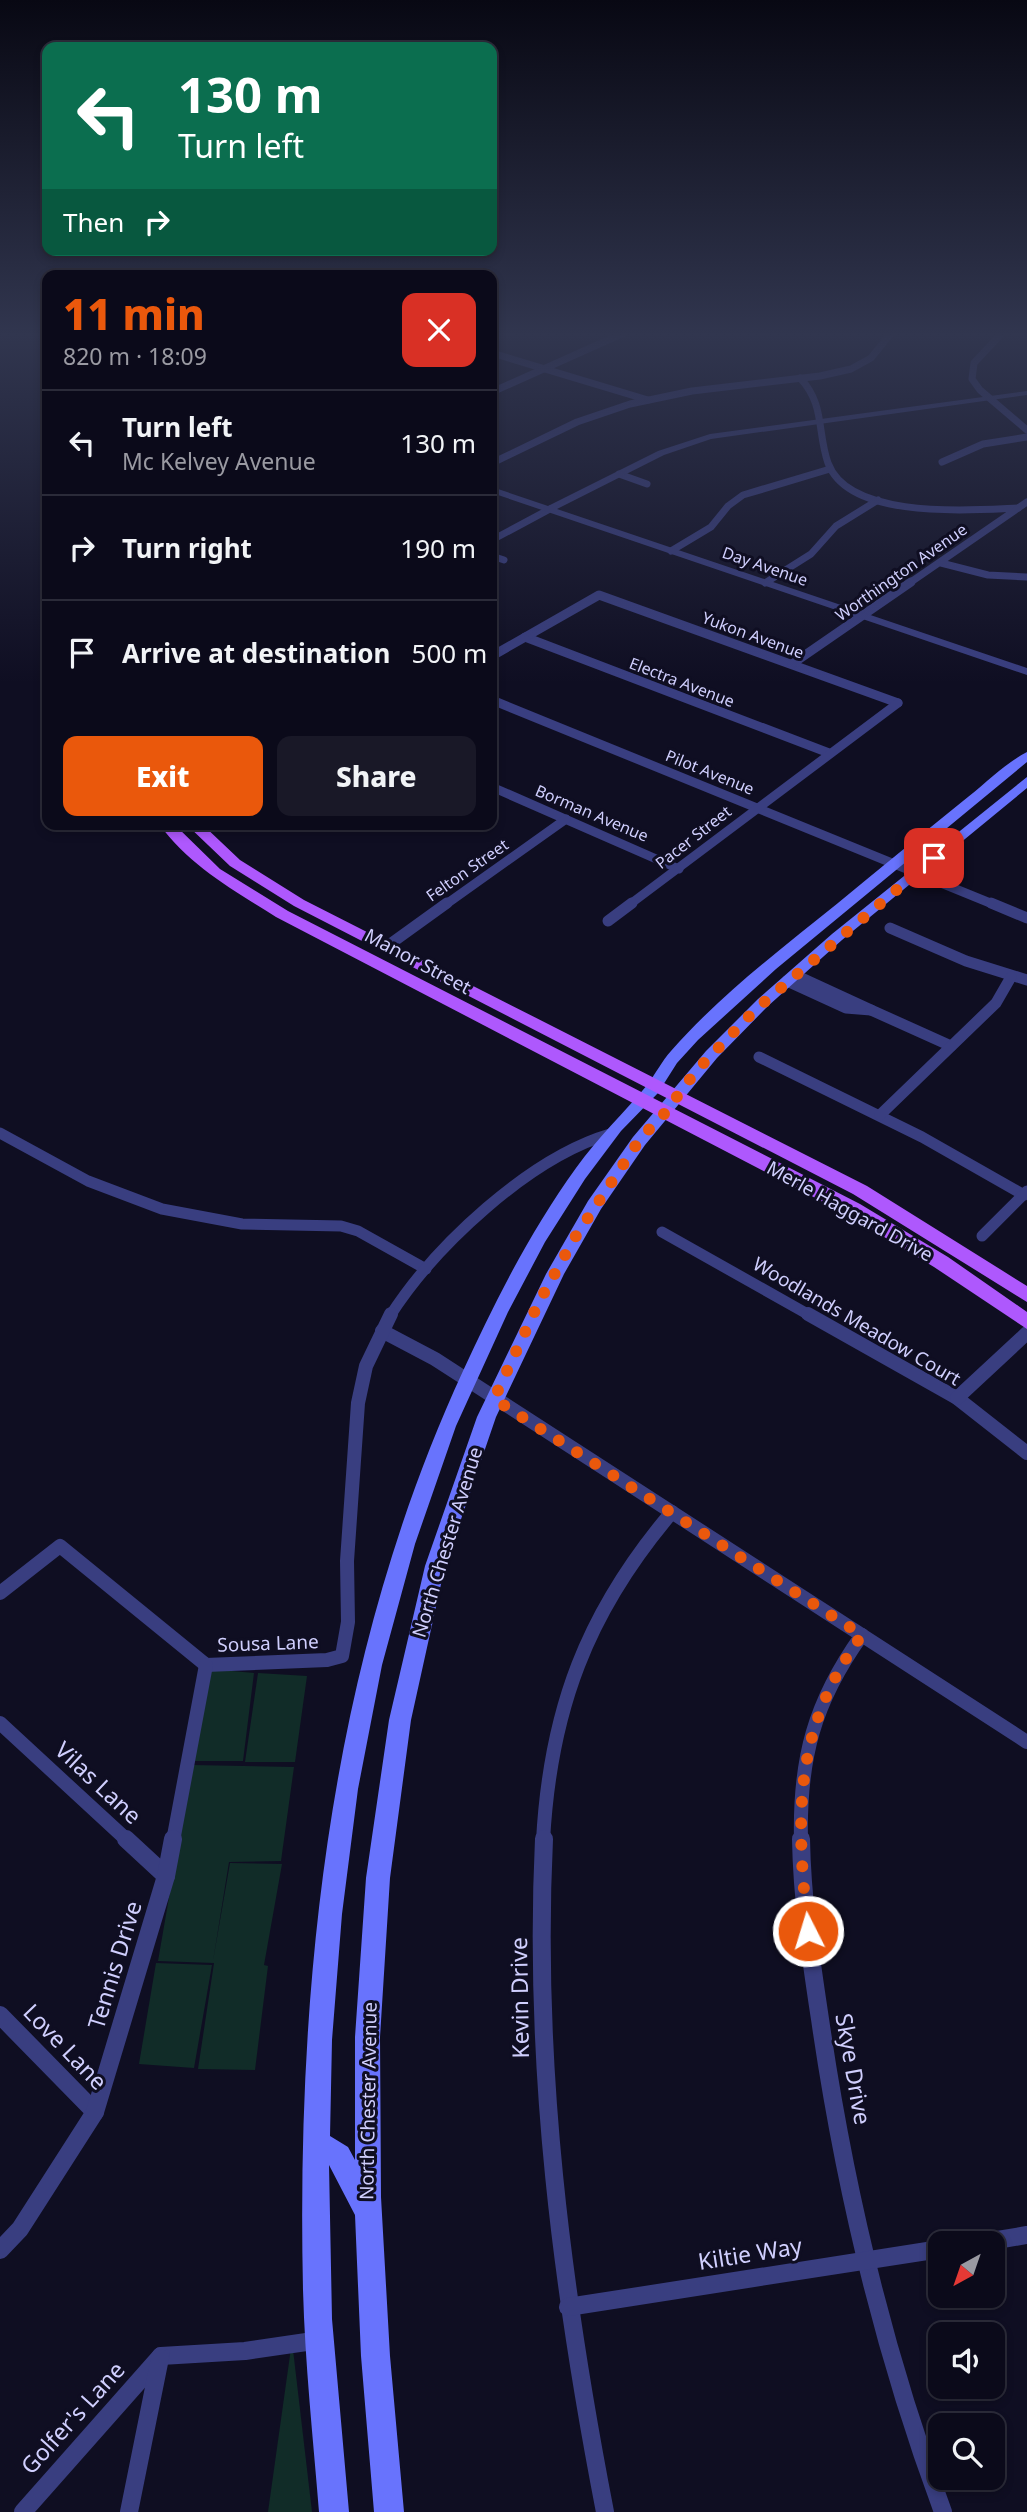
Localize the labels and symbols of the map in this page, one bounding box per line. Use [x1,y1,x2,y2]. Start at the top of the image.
street label: Worthington Avenue [831,518,971,626]
street label: Day Avenue [719,541,811,591]
street label: Yukon Avenue [699,606,807,664]
street label: Electra Avenue [626,652,738,712]
street label: Pilot Avenue [662,744,758,800]
street label: Borman Avenue [532,779,652,847]
street label: Pacer Street [650,800,736,874]
pin [904,828,964,888]
street label: Felton Street [422,833,513,906]
street label: Manor Street [360,922,476,1000]
street label: Merle Haggard Drive [762,1154,938,1268]
street label: Woodlands Meadow Court [748,1251,966,1391]
street label: North Chester Avenue [406,1444,488,1640]
street label: Sousa Lane [217,1628,319,1658]
street label: Vilas Lane [48,1734,149,1831]
position arrow [771,1894,845,1968]
street label: Tennis Drive [79,1897,149,2033]
street label: Kevin Drive [502,1937,536,2059]
street label: Love Lane [17,1996,115,2096]
street label: North Chester Avenue [353,2002,383,2200]
street label: Skye Drive [828,2011,880,2127]
street label: Kiltie Way [696,2229,804,2277]
north arrow [928,2231,1004,2308]
street label: Golfer's Lane [13,2354,131,2481]

